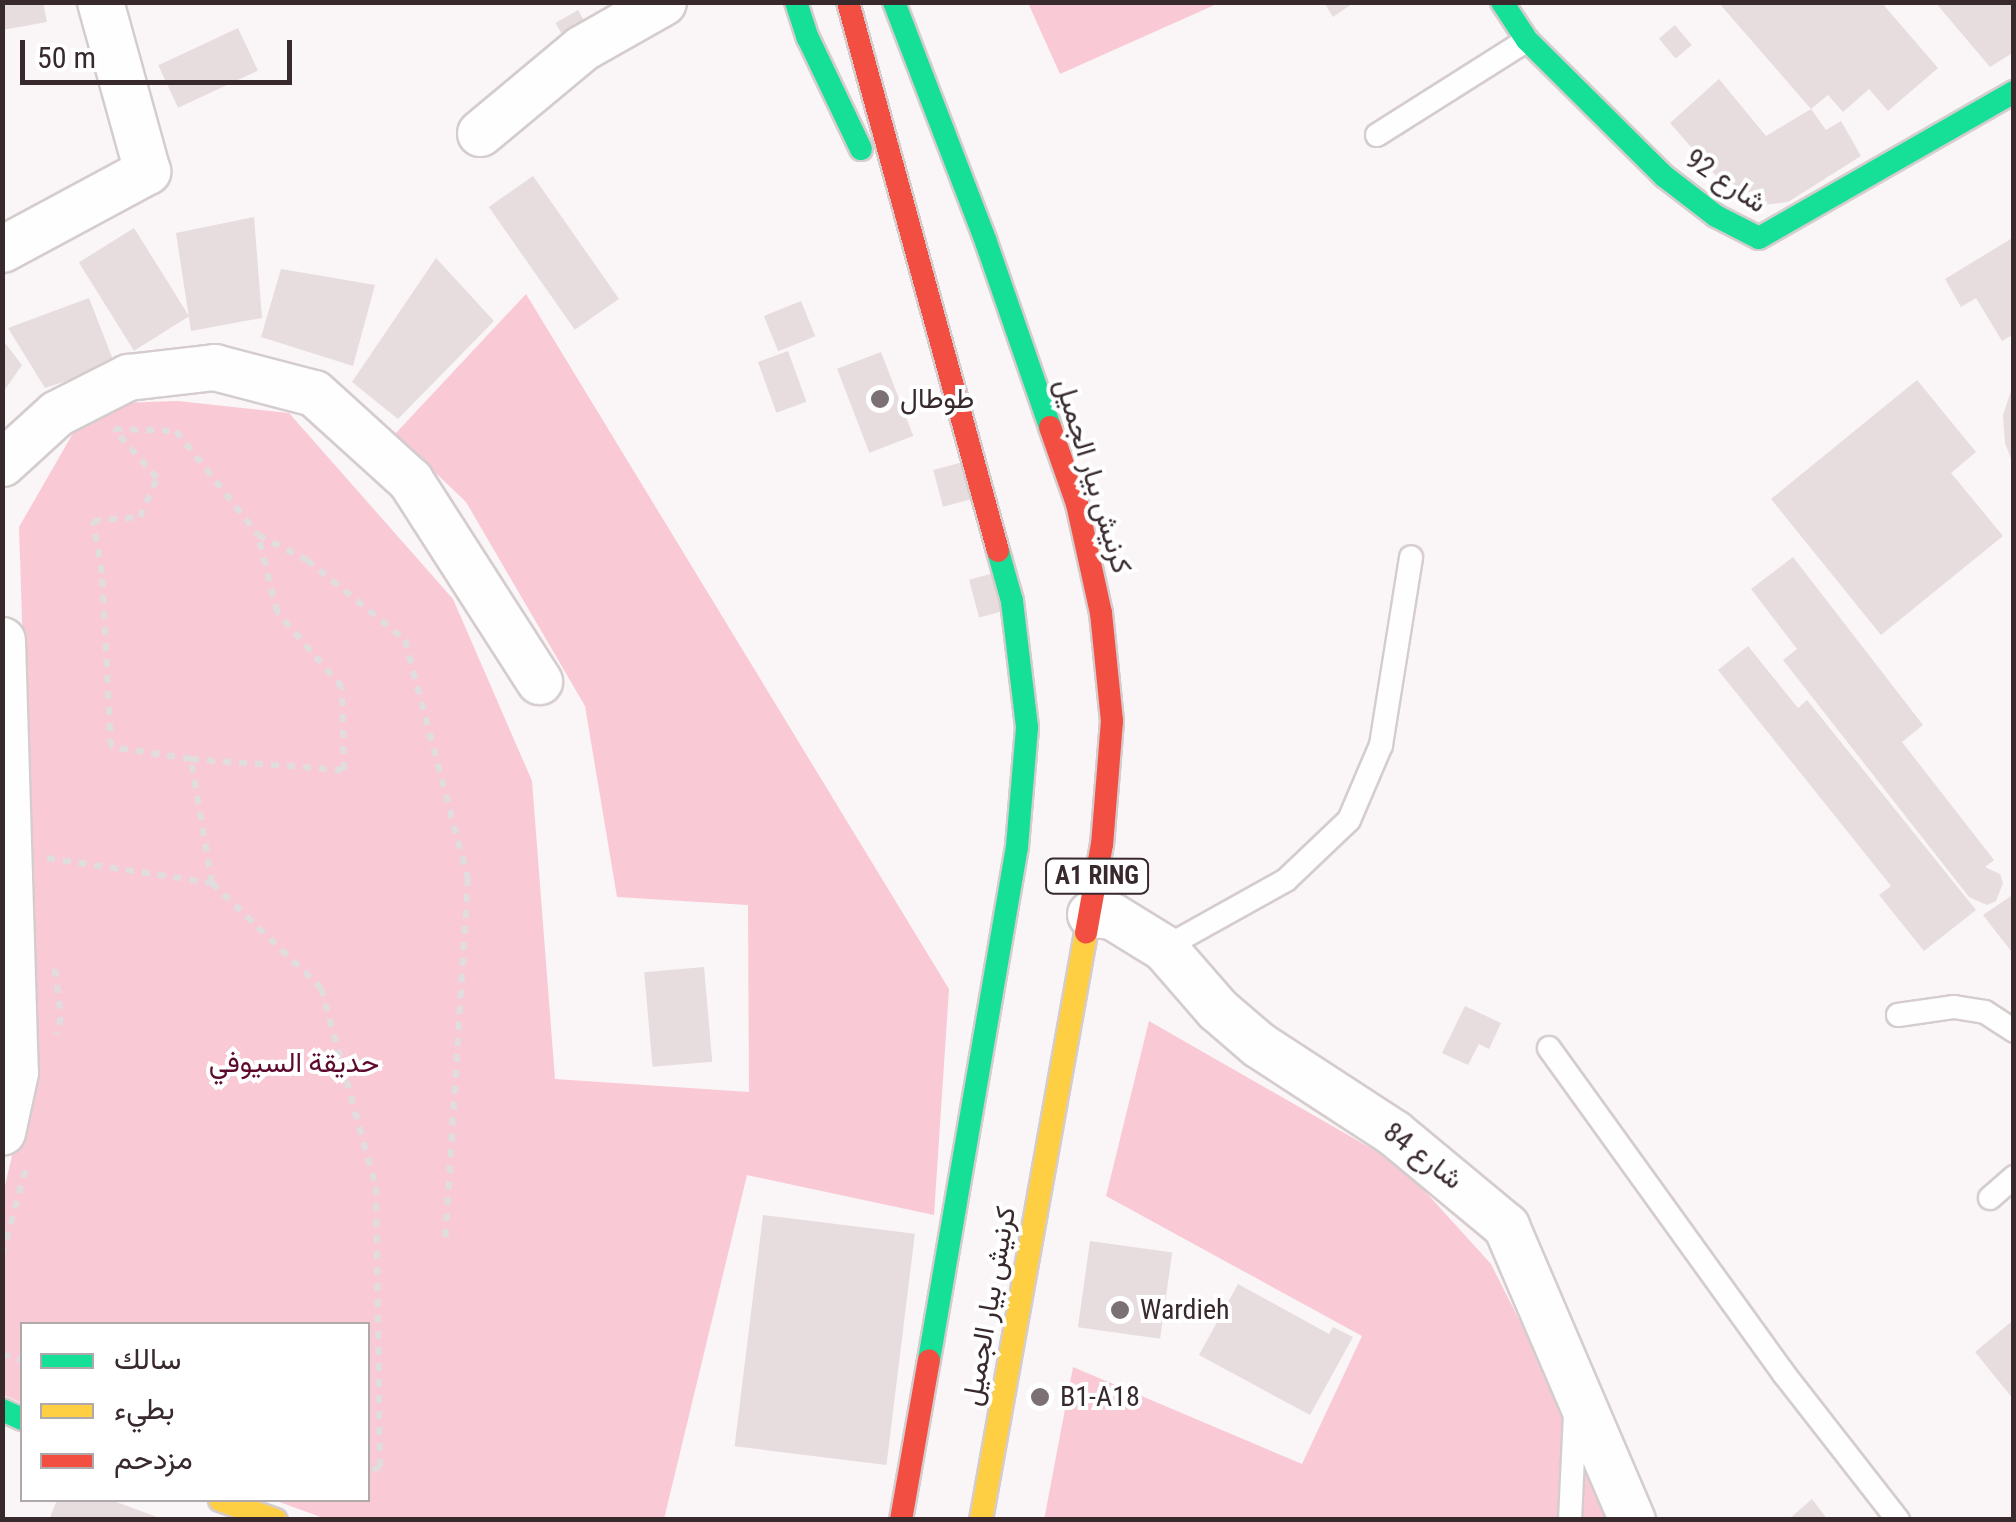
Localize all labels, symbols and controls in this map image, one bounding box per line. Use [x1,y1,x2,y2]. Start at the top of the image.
scale bar [25,20,298,82]
text: 50 m [37,40,96,75]
street label: شارع 92 [1679,142,1773,220]
street label: كرنيش بيار الجميل [1047,375,1139,577]
place label: طوطال [900,382,974,416]
marker: طوطال [869,388,891,410]
road number: A1 RING [1044,856,1150,896]
park label: حديقة السيوفي [209,1046,379,1080]
street label: شارع 84 [1377,1115,1469,1197]
street label: كرنيش بيار الجميل [955,1204,1023,1408]
place label: Wardieh [1140,1293,1230,1327]
marker: Wardieh [1109,1299,1131,1321]
legend [20,1322,370,1502]
text: سالك [114,1341,181,1376]
place label: B1-A18 [1060,1380,1140,1414]
marker: B1-A18 [1029,1386,1051,1408]
text: بطيء [114,1391,175,1426]
text: مزدحم [114,1441,193,1476]

